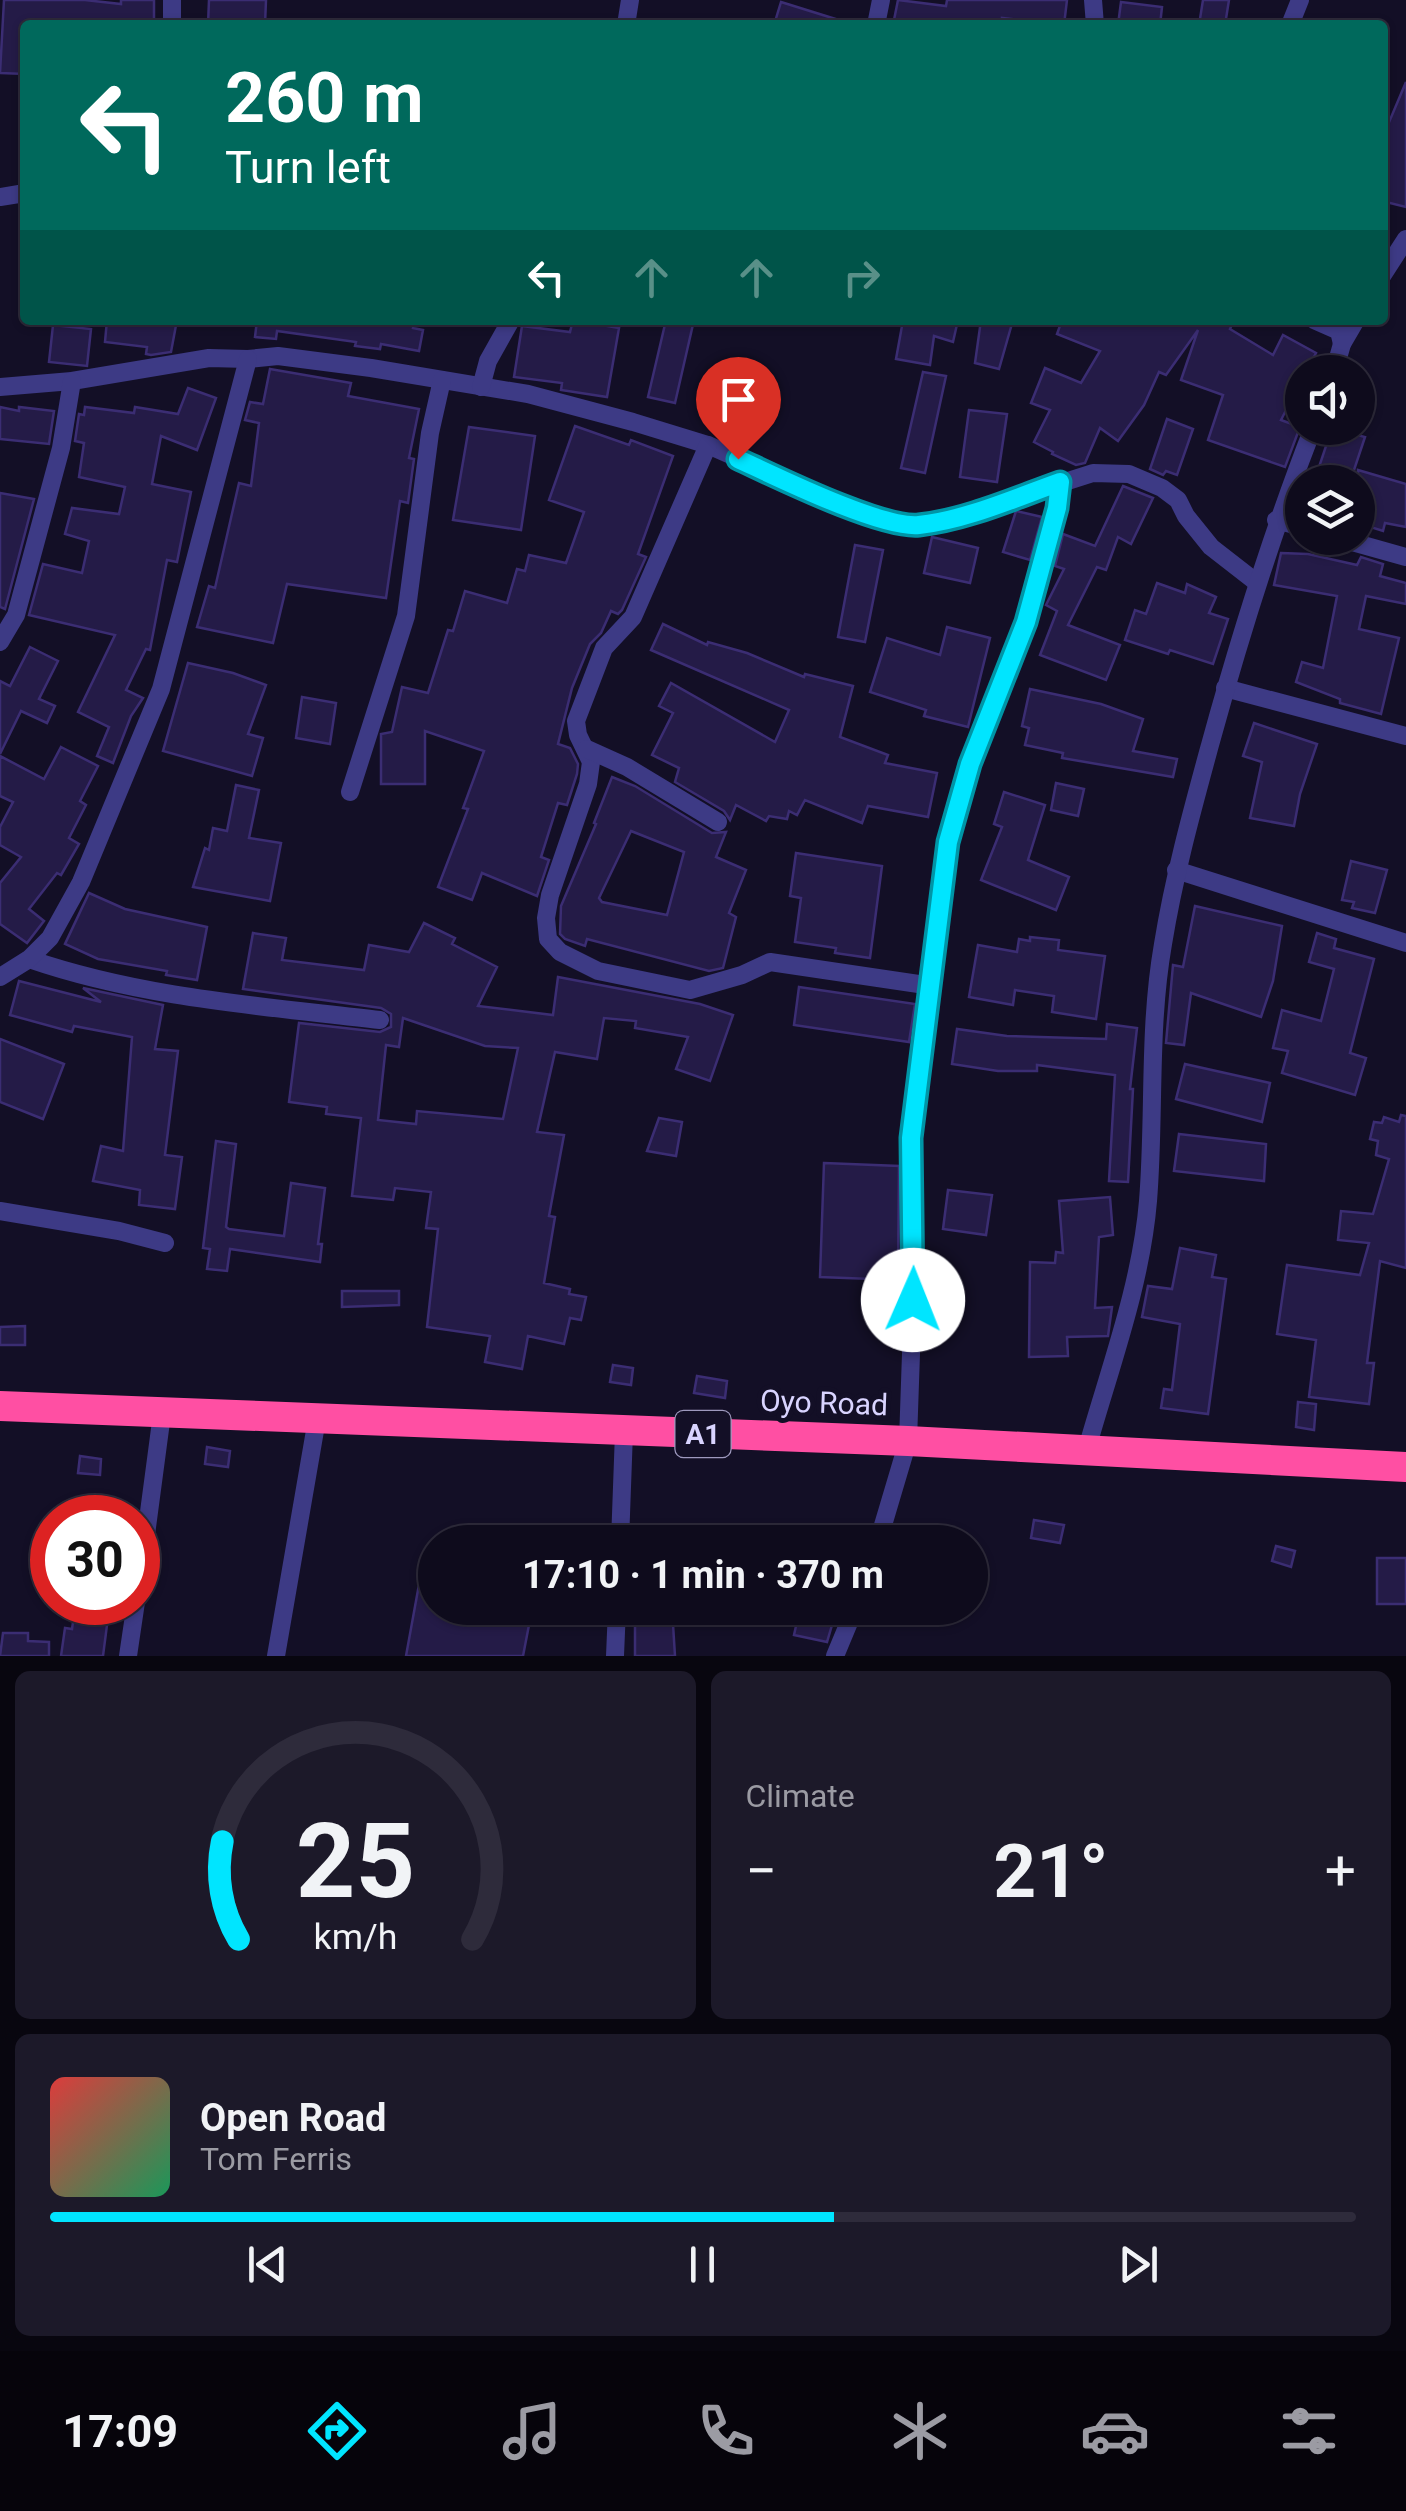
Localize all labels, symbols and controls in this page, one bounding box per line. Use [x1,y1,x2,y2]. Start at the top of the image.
text: 260 m [225,57,424,139]
icon: left [60,60,190,190]
text: Turn left [225,141,391,194]
icon: left [519,250,574,305]
icon: ahead [624,250,679,305]
icon: ahead [729,250,784,305]
icon: right [834,250,889,305]
map controls [1285,355,1375,555]
button: sound [1285,355,1375,445]
pin [696,357,781,460]
icon: arrive [711,372,766,427]
button: layers [1285,465,1375,555]
position arrow [861,1248,965,1352]
street label: Oyo Road [759,1383,889,1422]
road number: A1 [676,1411,730,1457]
speed limit sign: 30 [30,1495,160,1625]
text: 17:10 · 1 min · 370 m [522,1553,884,1597]
text: Climate [746,1777,855,1815]
text: 25 [296,1801,415,1922]
text: 21° [993,1827,1109,1915]
text: − [746,1839,777,1903]
text: + [1325,1839,1356,1903]
text: km/h [313,1916,397,1958]
text: Open Road [200,2096,386,2140]
text: Tom Ferris [200,2140,352,2178]
icon: previous [240,2237,295,2292]
icon: pause [675,2237,730,2292]
icon: next [1111,2237,1166,2292]
icon: directions [302,2396,372,2466]
icon: music [497,2396,567,2466]
icon: phone [691,2396,761,2466]
icon: climate [885,2396,955,2466]
icon: car [1080,2396,1150,2466]
icon: filters [1274,2396,1344,2466]
text: 17:09 [62,2405,178,2458]

